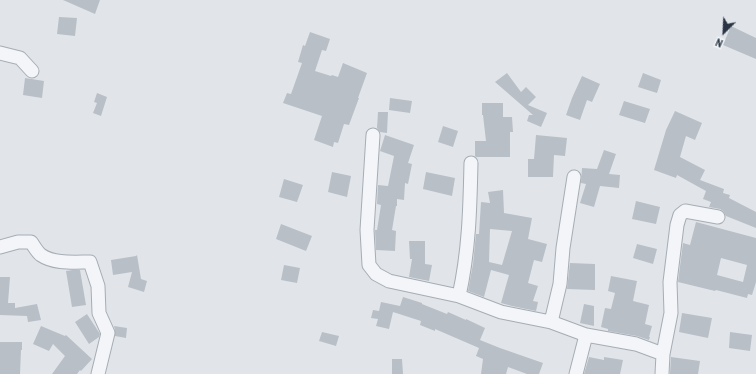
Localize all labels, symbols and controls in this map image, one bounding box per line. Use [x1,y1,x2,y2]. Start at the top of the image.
north arrow [704,12,744,52]
text: N [713,35,725,51]

